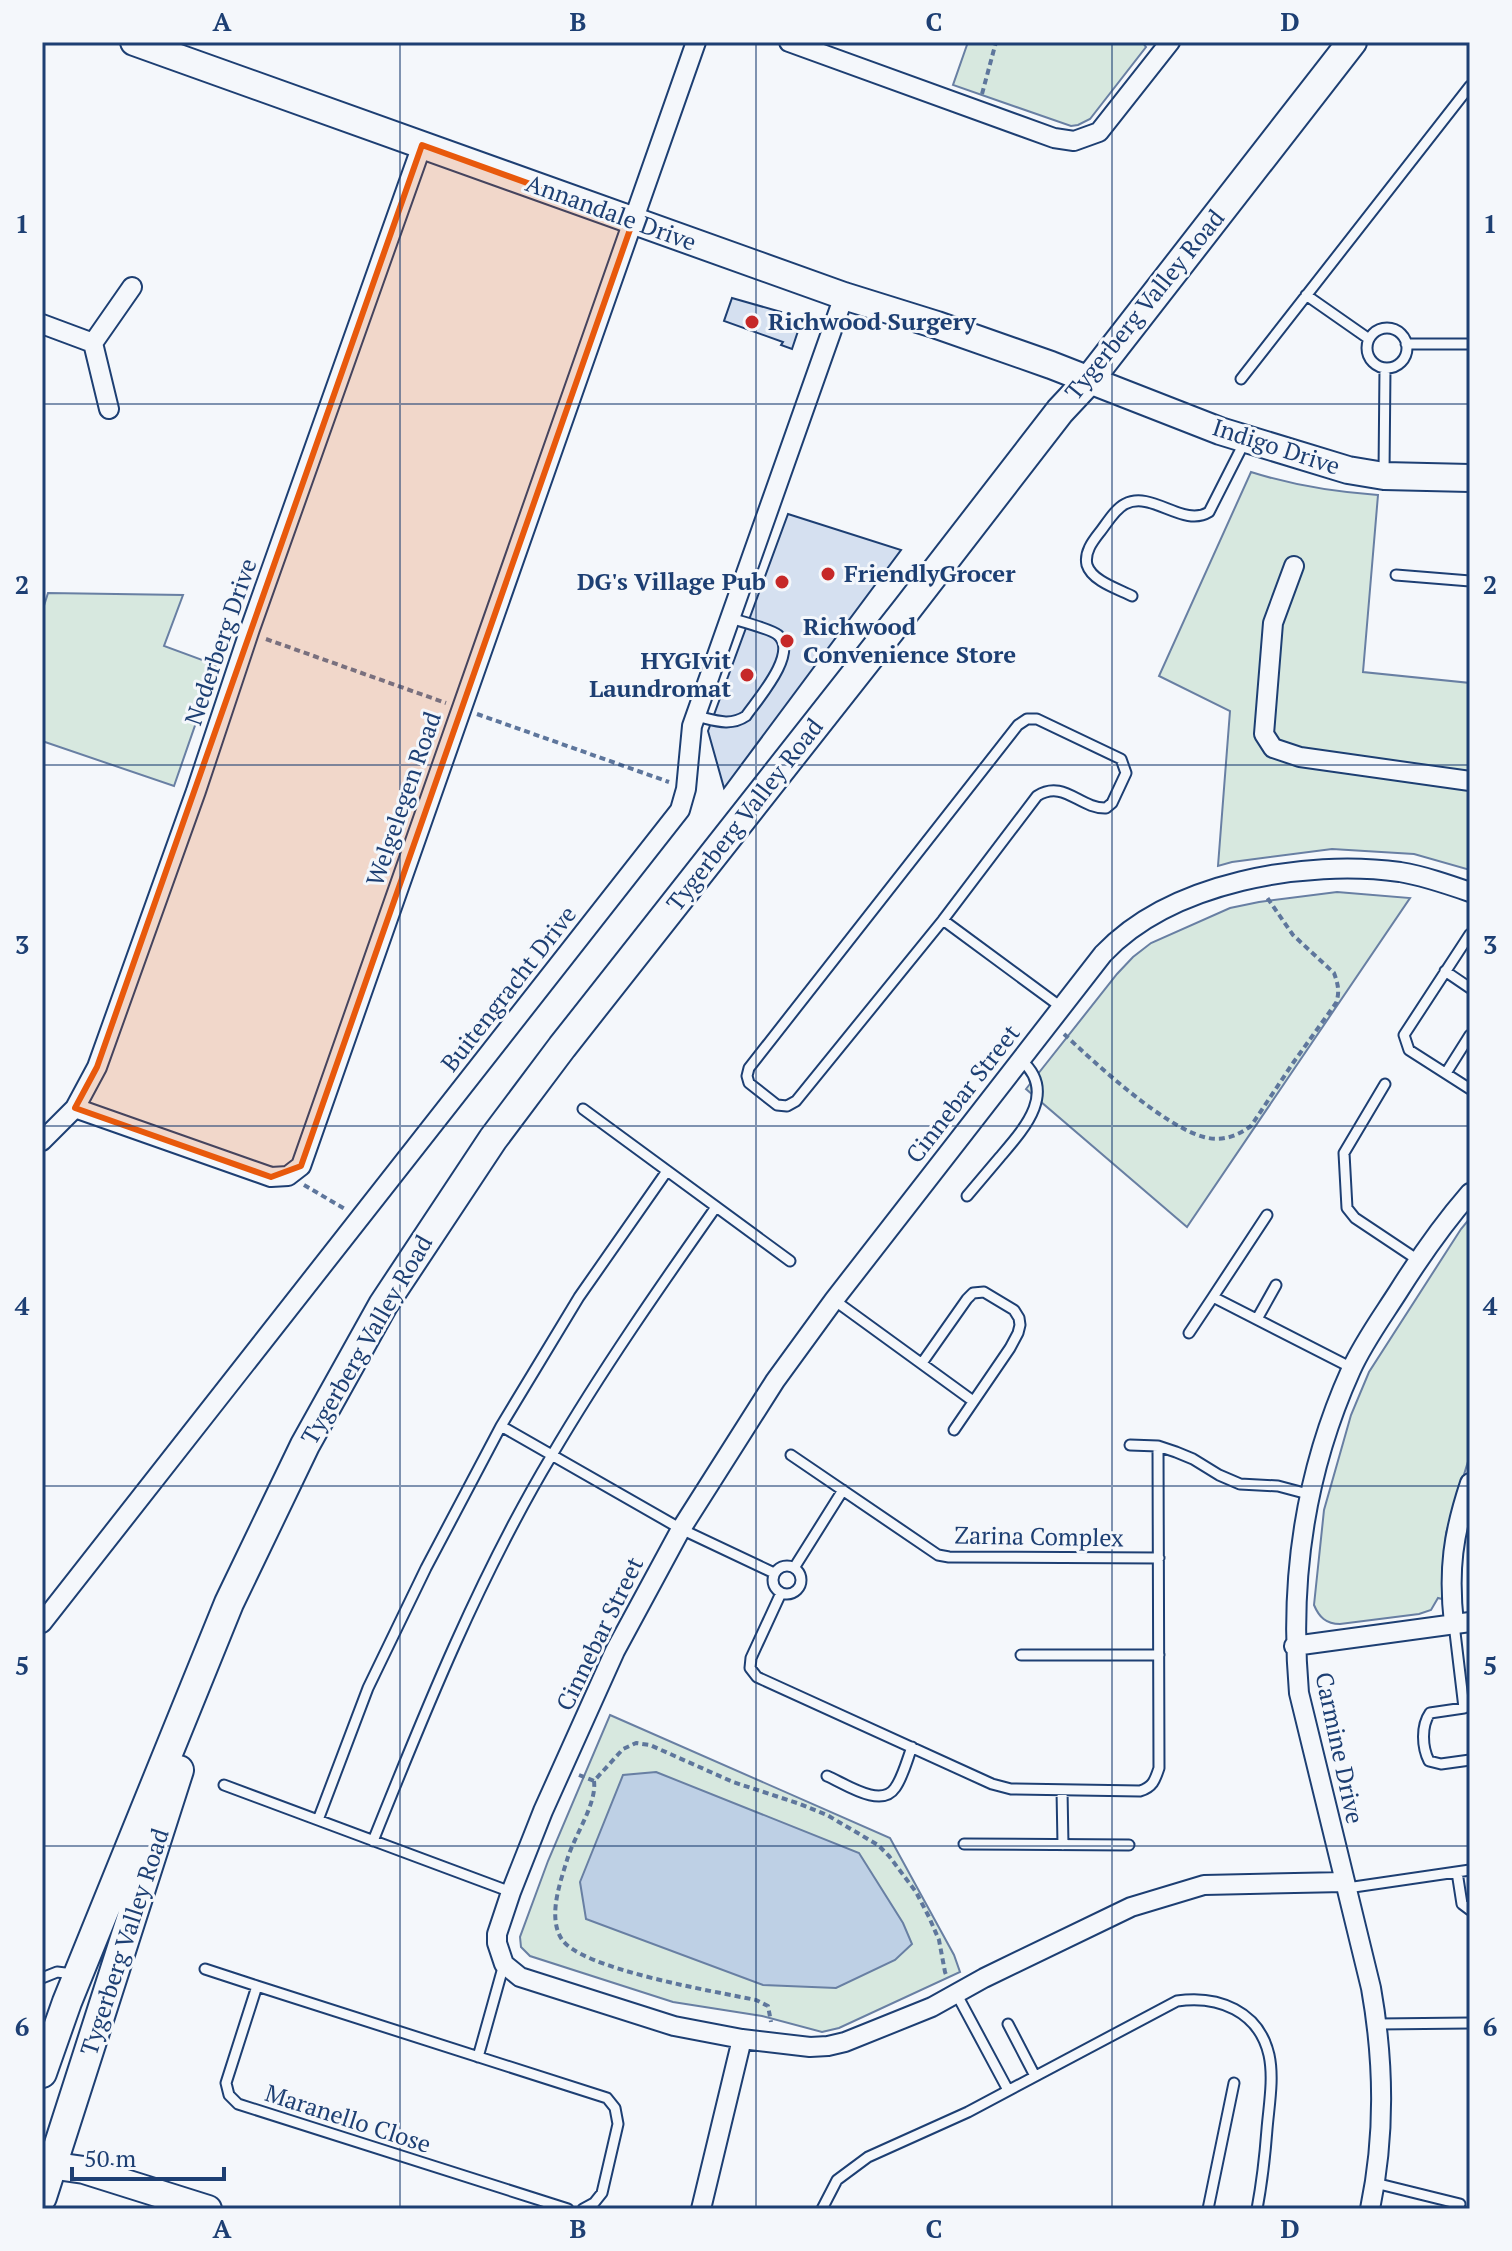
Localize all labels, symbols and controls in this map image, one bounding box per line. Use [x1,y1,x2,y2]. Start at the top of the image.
text: A [213,4,232,38]
text: B [570,4,586,38]
text: C [926,4,942,38]
text: D [1280,4,1300,38]
street label: Annandale Drive [522,166,701,258]
street label: Tygerberg Valley Road [1057,202,1231,406]
text: 1 [15,206,29,240]
text: 1 [1483,206,1497,240]
place label: Richwood Surgery [768,305,977,337]
marker: Richwood Surgery [743,313,761,331]
street label: Indigo Drive [1208,410,1344,482]
street label: Nederberg Drive [177,554,264,729]
place label: FriendlyGrocer [844,557,1016,589]
place label: DG's Village Pub [577,565,766,597]
marker: FriendlyGrocer [819,565,837,583]
text: 2 [15,567,29,601]
text: 2 [1483,567,1497,601]
marker: DG's Village Pub [773,573,791,591]
place label: Richwood Convenience Store [803,610,1016,670]
marker: Richwood Convenience Store [778,632,796,650]
place label: HYGIvit Laundromat [589,644,731,704]
marker: HYGIvit Laundromat [738,666,756,684]
street label: Welgelegen Road [358,707,448,890]
street label: Tygerberg Valley Road [659,711,830,918]
street label: Buitengracht Drive [433,899,583,1078]
text: 3 [15,927,29,961]
text: 3 [1483,927,1497,961]
street label: Cinnebar Street [898,1017,1026,1169]
street label: Tygerberg Valley Road [293,1229,439,1450]
text: 4 [15,1288,30,1322]
text: 4 [1483,1288,1498,1322]
street label: Zarina Complex [954,1519,1124,1553]
street label: Cinnebar Street [548,1551,650,1716]
text: 5 [15,1648,29,1682]
text: 5 [1483,1648,1497,1682]
street label: Carmine Drive [1308,1669,1372,1827]
street label: Tygerberg Valley Road [72,1824,176,2059]
text: 6 [15,2009,29,2043]
text: 6 [1483,2009,1497,2043]
street label: Maranello Close [261,2076,435,2160]
scale bar [72,2131,224,2181]
text: 50 m [84,2142,136,2174]
text: A [213,2211,232,2245]
text: B [570,2211,586,2245]
text: C [926,2211,942,2245]
text: D [1280,2211,1300,2245]

